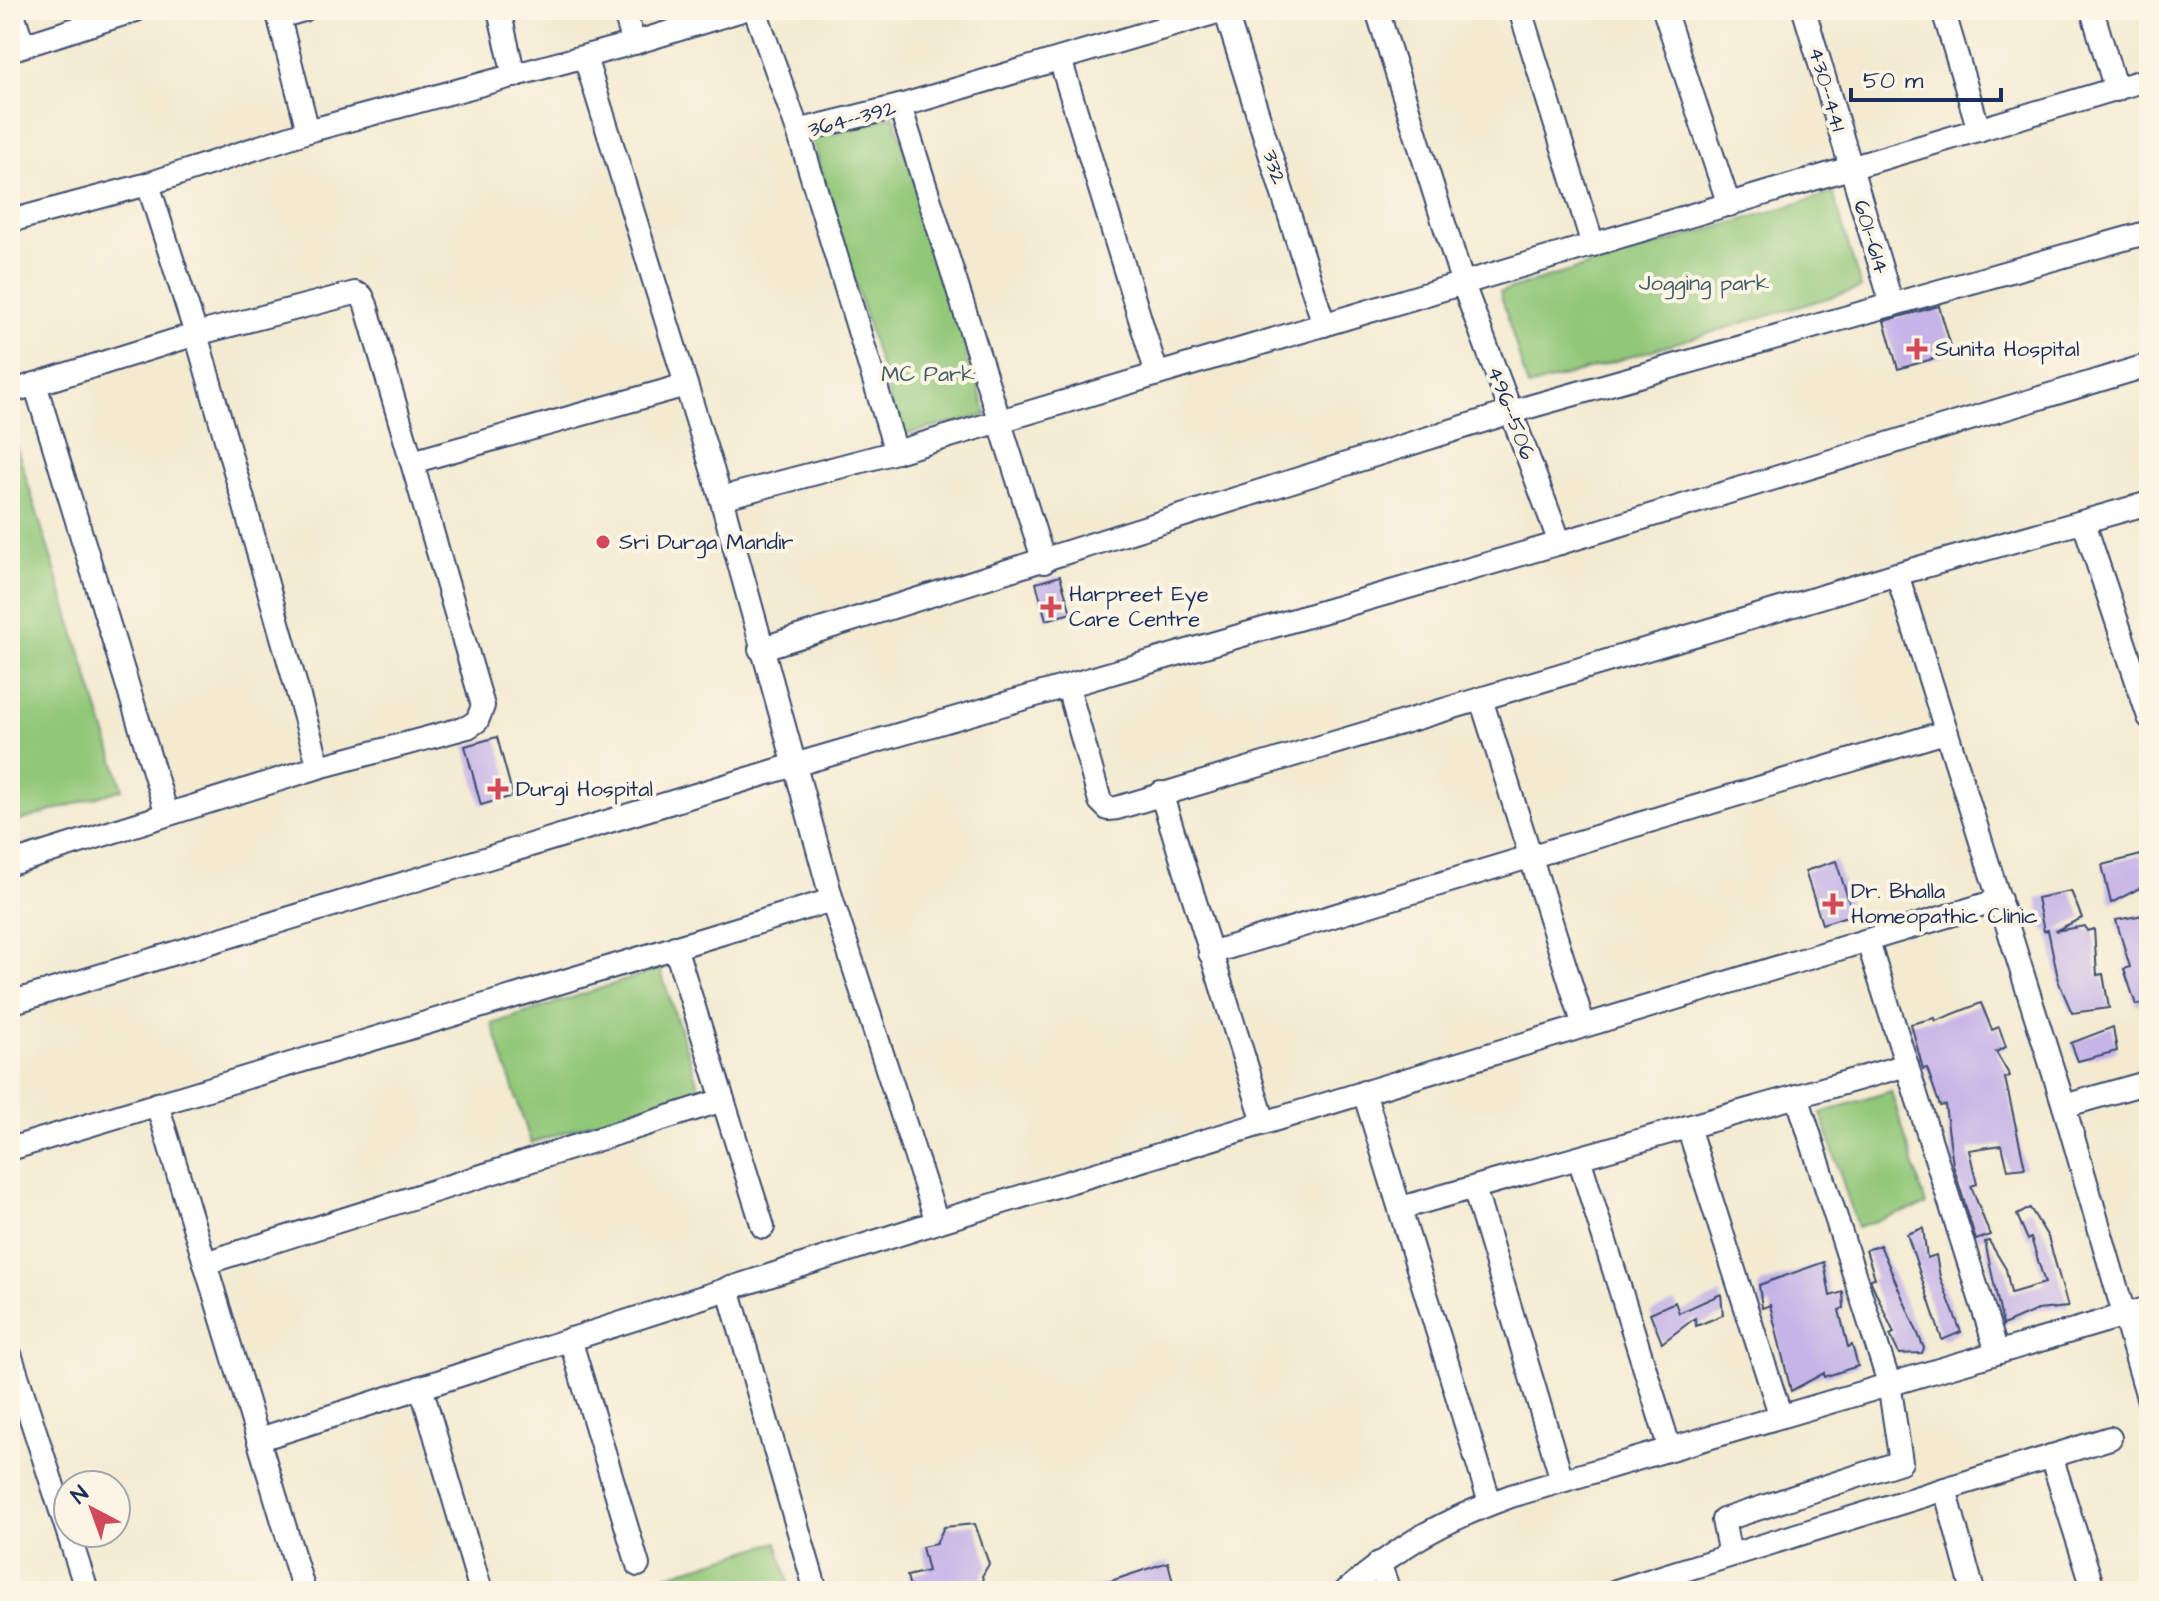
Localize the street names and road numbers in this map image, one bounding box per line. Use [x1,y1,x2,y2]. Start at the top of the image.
street label: 430--441 [1800,43,1854,135]
street label: 364--392 [805,92,900,146]
street label: 332 [1254,146,1294,189]
street label: 601--614 [1845,196,1897,278]
street label: 496--506 [1479,362,1543,465]

